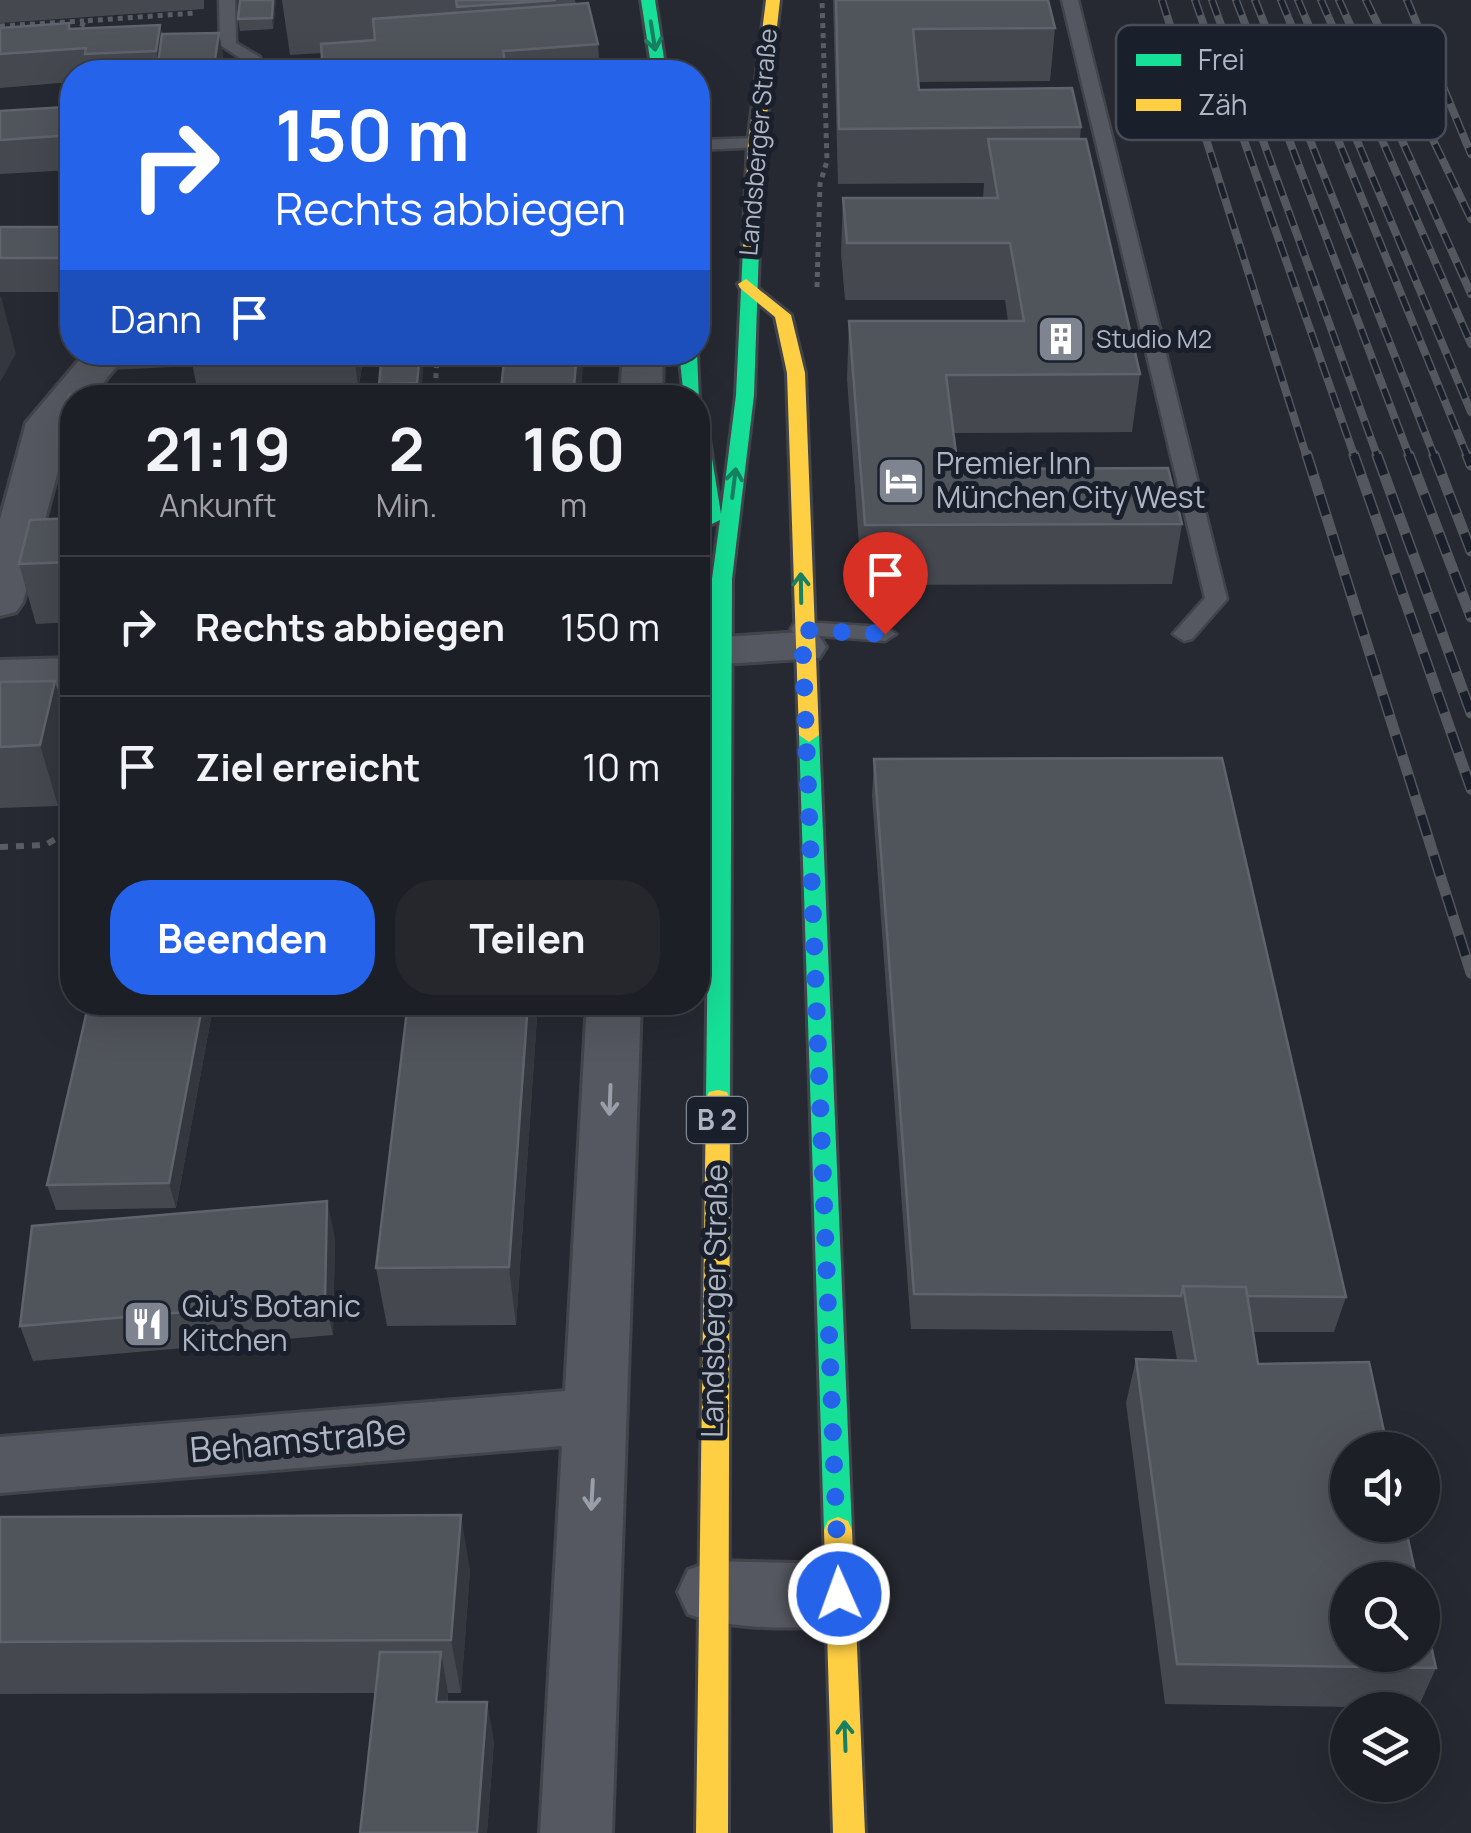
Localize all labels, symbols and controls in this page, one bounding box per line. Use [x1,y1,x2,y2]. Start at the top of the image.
one-way arrow [645,20,663,52]
legend [1116,25,1446,140]
street label: Landsberger Straße [730,27,785,257]
text: Frei [1198,40,1245,78]
text: Zäh [1198,85,1247,123]
text: 150 m [275,86,470,182]
icon: right [110,100,240,230]
text: Rechts abbiegen [275,177,626,239]
icon: arrive [222,290,277,345]
text: Dann [110,292,202,344]
building icon: Studio M2 [1035,313,1087,365]
place label: Studio M2 [1096,321,1212,356]
text: 21:19 [145,407,291,489]
text: 2 [389,407,424,489]
text: 160 [522,407,625,489]
place label: Premier Inn München City West [936,442,1206,517]
hotel icon: Premier Inn München City West [875,455,927,507]
one-way arrow [725,467,744,499]
text: Ankunft [159,483,277,527]
text: Min. [376,483,437,527]
text: m [560,483,587,527]
pin [843,532,928,635]
icon: arrive [858,547,913,602]
one-way arrow [792,572,810,604]
icon: right [110,599,165,654]
text: Rechts abbiegen [195,600,505,652]
text: 150 m [560,600,660,652]
icon: arrive [110,739,165,794]
text: Ziel erreicht [195,740,420,792]
text: 10 m [582,740,660,792]
button: Beenden [110,880,375,995]
button: Teilen [395,880,660,995]
one-way arrow [600,1083,619,1115]
road number: B 2 [687,1097,747,1143]
street label: Landsberger Straße [691,1164,736,1438]
place label: Qiu's Botanic Kitchen [182,1285,361,1360]
restaurant icon: Qiu's Botanic Kitchen [121,1298,173,1350]
street label: Behamstraße [188,1407,408,1473]
map controls [1330,1432,1440,1802]
button: sound [1330,1432,1440,1542]
one-way arrow [583,1478,602,1510]
position arrow [787,1542,891,1646]
button: search [1330,1562,1440,1672]
button: layers [1330,1692,1440,1802]
one-way arrow [835,1720,854,1752]

